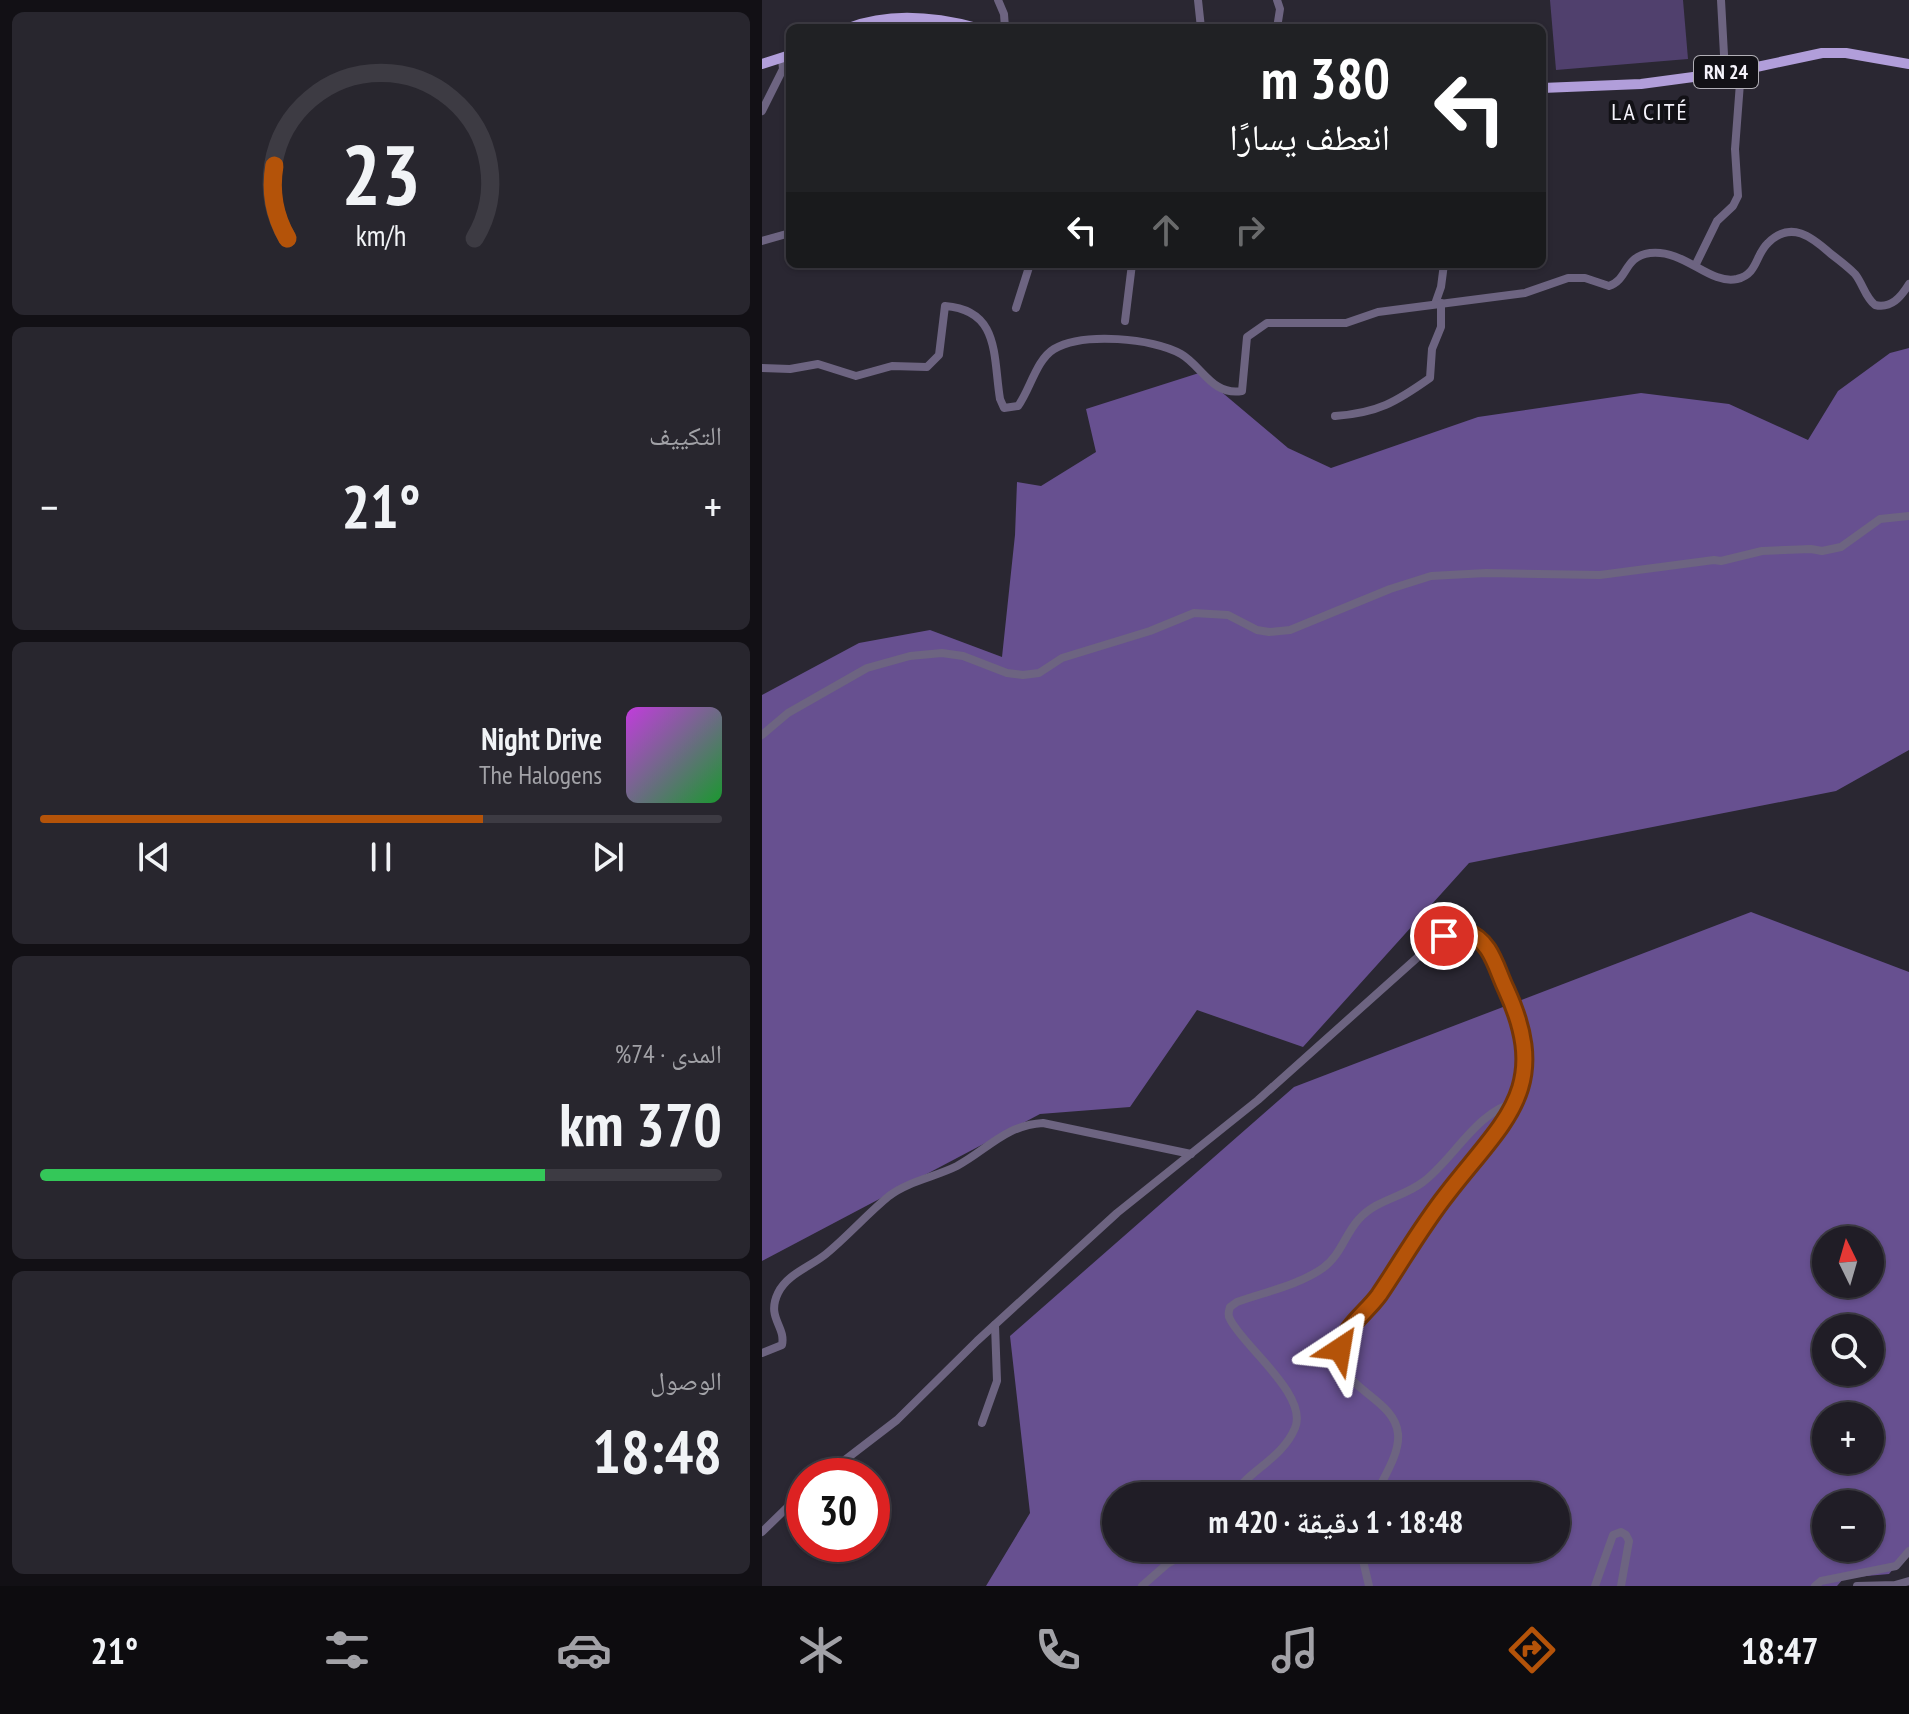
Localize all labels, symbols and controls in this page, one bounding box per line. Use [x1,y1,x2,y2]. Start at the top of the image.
text: 380 m [1261,42,1390,114]
icon: left [1418,56,1522,160]
road number: RN 24 [1694,56,1758,88]
district label: LA CITÉ [1611,96,1689,127]
text: انعطف يسارًا [1229,113,1390,160]
text: 23 [341,120,421,228]
icon: left [1060,208,1104,252]
icon: ahead [1144,208,1188,252]
icon: right [1228,208,1272,252]
text: km/h [356,218,406,255]
text: التكييف [649,419,722,452]
text: 21° [341,467,421,545]
text: − [40,478,58,535]
text: + [704,478,722,535]
text: Night Drive [481,719,602,758]
text: The Halogens [479,758,602,791]
icon: previous [132,835,176,879]
icon: pause [359,835,403,879]
icon: next [586,835,630,879]
pin [1410,902,1478,970]
icon: arrive [1422,914,1466,958]
text: المدى · 74% [615,1037,722,1070]
text: 370 km [559,1085,722,1163]
north arrow [1812,1226,1884,1298]
map controls [1812,1226,1884,1562]
position arrow [1298,1307,1382,1391]
button: search [1812,1314,1884,1386]
text: الوصول [650,1364,722,1397]
button: + [1812,1402,1884,1474]
text: 18:48 [592,1412,722,1490]
speed limit sign: 30 [786,1458,890,1562]
button: − [1812,1490,1884,1562]
text: 18:48 · 1 دقيقة · 420 m [1209,1502,1463,1541]
icon: filters [319,1622,375,1678]
icon: car [556,1622,612,1678]
icon: climate [793,1622,849,1678]
icon: phone [1030,1622,1086,1678]
icon: music [1267,1622,1323,1678]
icon: directions [1504,1622,1560,1678]
text: 21° [91,1627,138,1674]
text: 18:47 [1741,1627,1819,1674]

